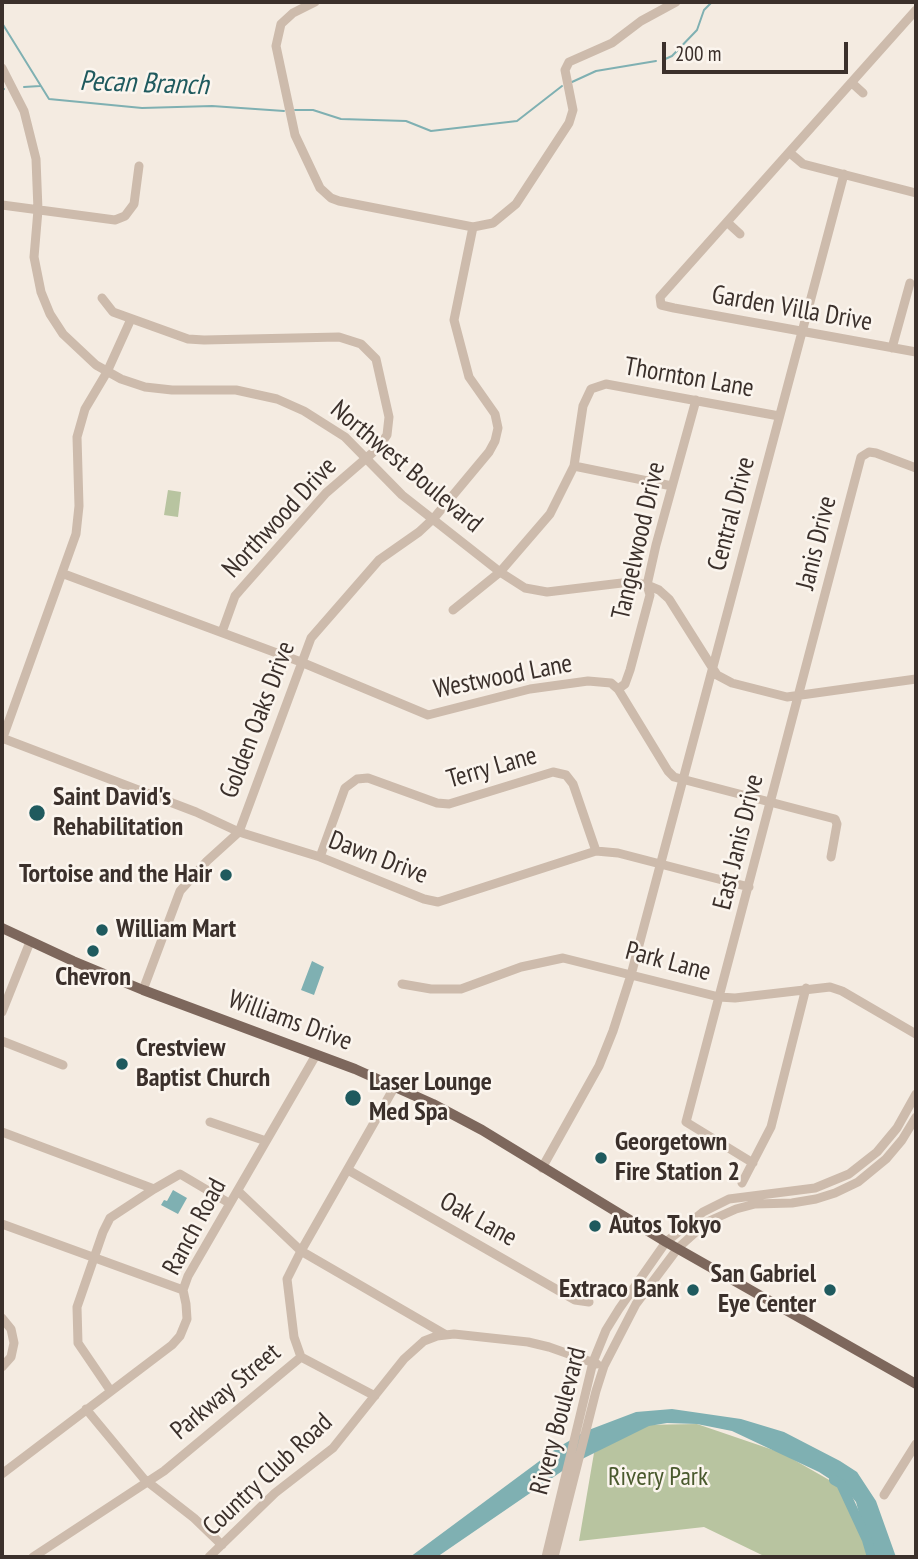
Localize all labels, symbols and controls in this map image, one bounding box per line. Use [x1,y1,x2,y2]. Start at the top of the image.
scale bar [666,28,852,72]
text: 200 m [675,40,721,67]
water label: Pecan Branch [79,65,209,103]
street label: Garden Villa Drive [709,280,875,338]
street label: Thornton Lane [622,351,756,405]
street label: Northwest Boulevard [324,394,488,540]
street label: Northwood Drive [216,451,344,585]
street label: Central Drive [702,454,762,574]
street label: Tangelwood Drive [606,459,672,623]
street label: Janis Drive [790,493,844,593]
street label: Golden Oaks Drive [214,637,302,803]
street label: Westwood Lane [431,648,575,706]
street label: Terry Lane [443,740,541,796]
street label: East Janis Drive [707,771,771,913]
place label: Saint David's Rehabilitation [53,782,183,844]
marker: Saint David's Rehabilitation [27,803,47,823]
street label: Dawn Drive [324,825,432,891]
place label: Tortoise and the Hair [19,859,212,891]
marker: Tortoise and the Hair [218,867,234,883]
place label: William Mart [116,914,236,946]
marker: William Mart [94,922,110,938]
street label: Park Lane [622,936,714,988]
marker: Chevron [85,943,101,959]
place label: Chevron [55,962,131,994]
street label: Williams Drive [224,984,356,1058]
place label: Crestview Baptist Church [136,1033,270,1094]
marker: Crestview Baptist Church [114,1056,130,1072]
place label: Laser Lounge Med Spa [369,1067,492,1128]
marker: Laser Lounge Med Spa [343,1088,363,1108]
place label: Georgetown Fire Station 2 [615,1127,740,1188]
marker: Georgetown Fire Station 2 [593,1150,609,1166]
street label: Ranch Road [157,1173,233,1281]
street label: Oak Lane [434,1186,522,1254]
place label: Autos Tokyo [609,1210,721,1242]
marker: Autos Tokyo [587,1218,603,1234]
place label: San Gabriel Eye Center [711,1259,816,1320]
place label: Extraco Bank [559,1274,679,1306]
marker: Extraco Bank [685,1282,701,1298]
marker: San Gabriel Eye Center [822,1282,838,1298]
street label: Parkway Street [165,1337,287,1447]
street label: Rivery Boulevard [524,1344,594,1498]
street label: Country Club Road [197,1407,339,1543]
park label: Rivery Park [608,1462,708,1494]

